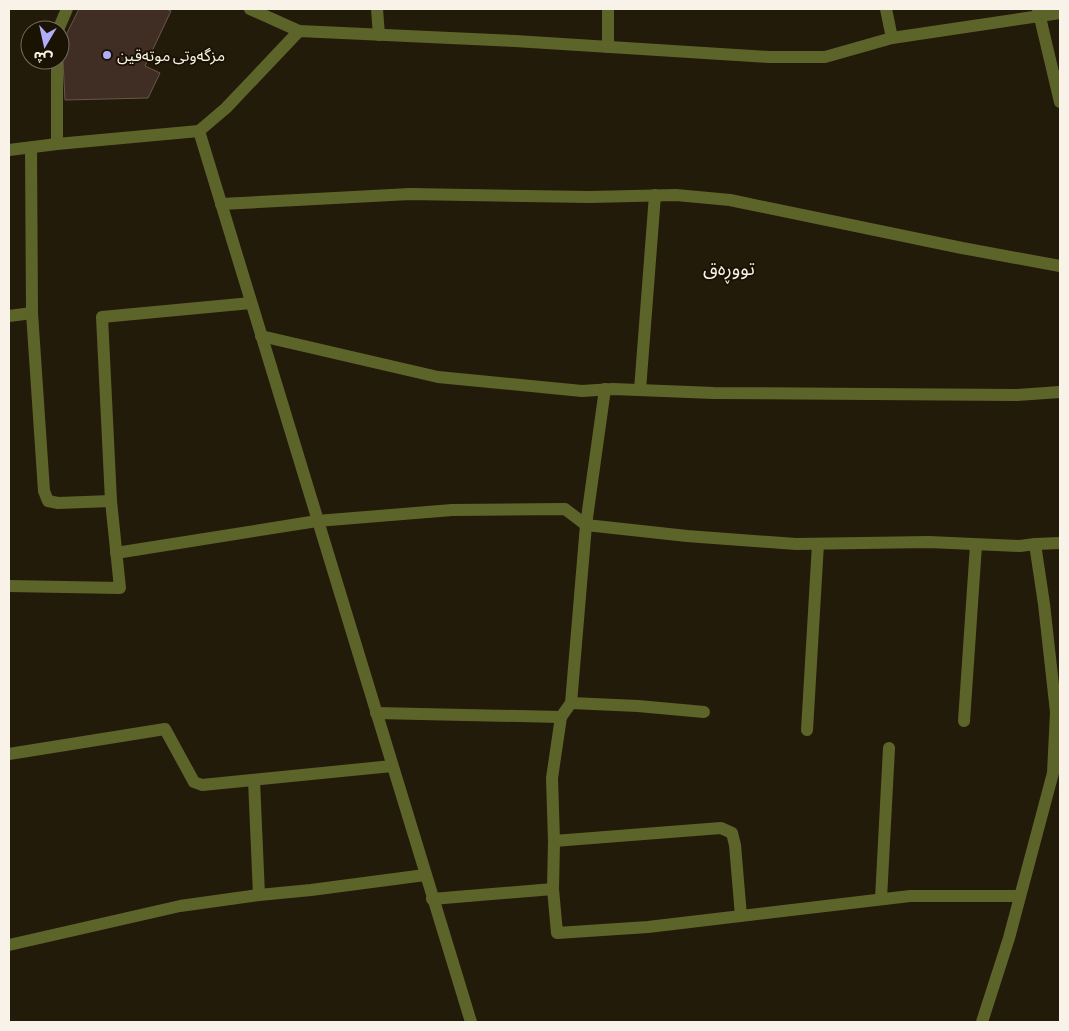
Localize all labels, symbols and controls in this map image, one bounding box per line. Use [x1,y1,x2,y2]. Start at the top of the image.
north arrow [20,20,70,70]
text: ش [32,47,54,67]
place label: مزگەوتی موتەقین [117,47,225,66]
marker: مزگەوتی موتەقین [101,49,113,61]
district label: تووڕەق [703,258,755,284]

